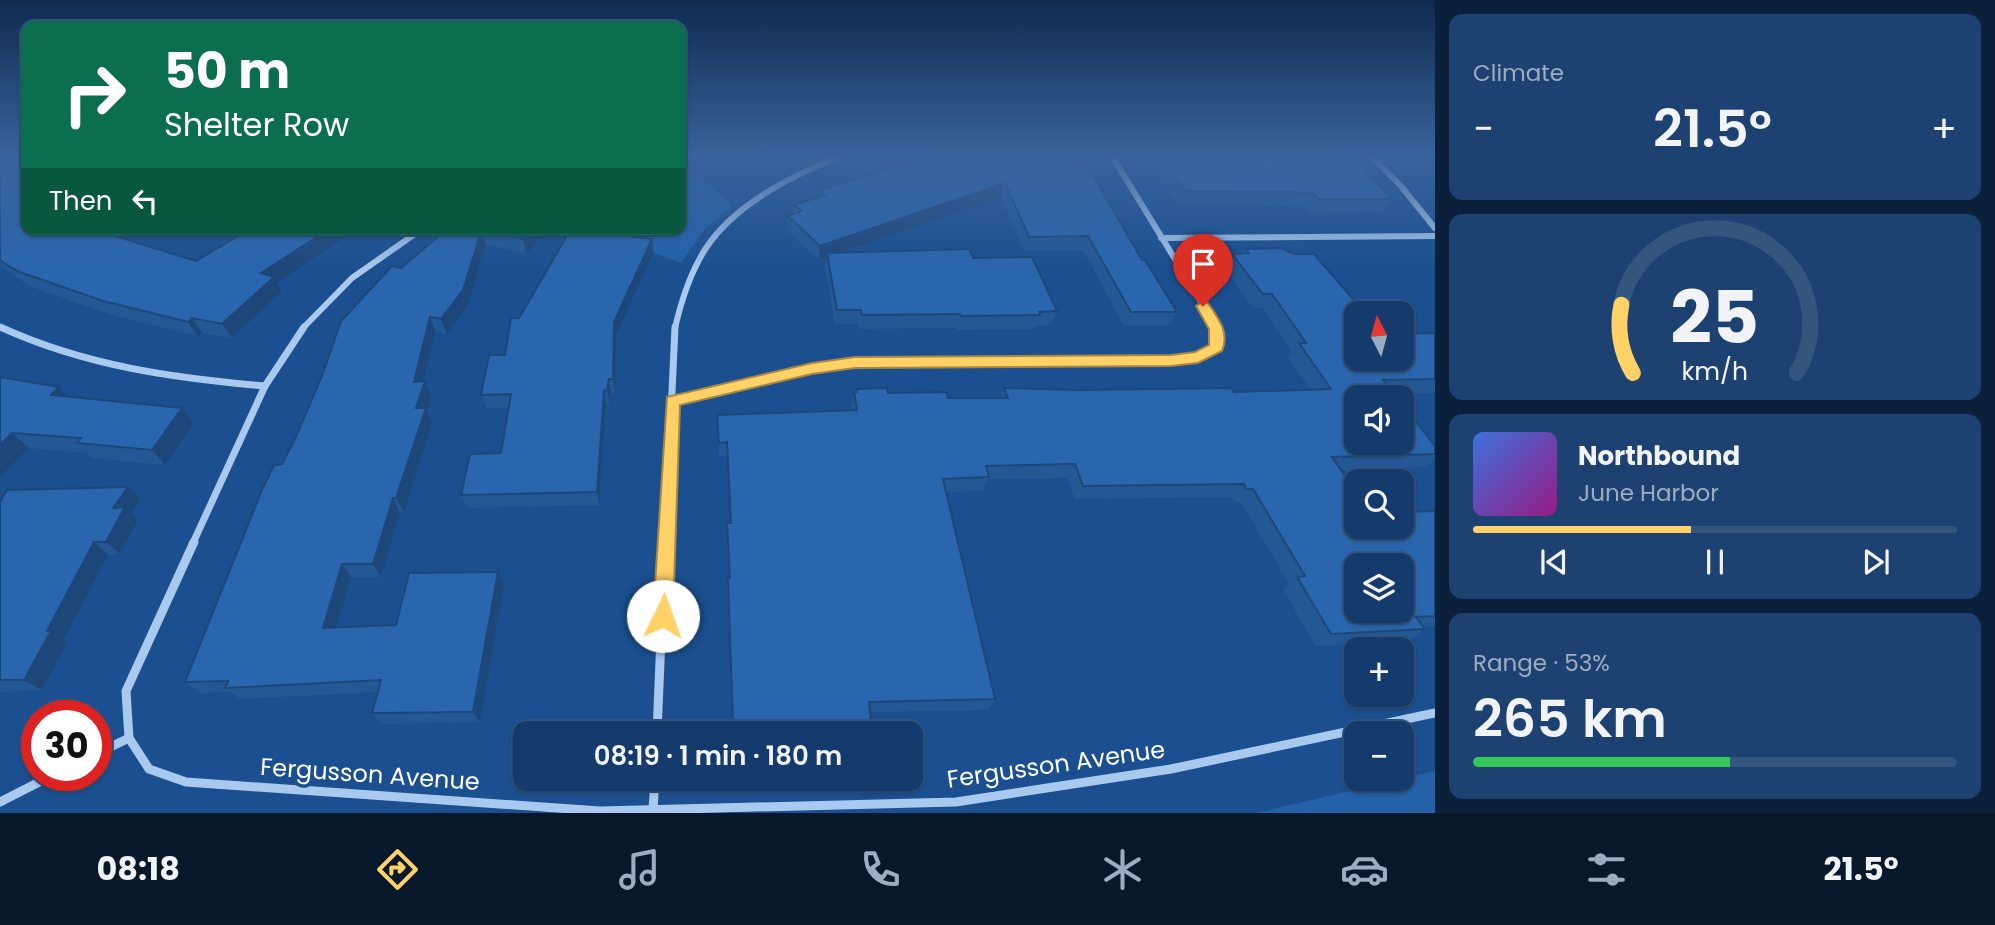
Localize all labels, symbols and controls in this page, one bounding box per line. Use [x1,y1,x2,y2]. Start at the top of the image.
text: 50 m [164,37,290,105]
icon: right [49,49,140,140]
text: Climate [1473,57,1564,89]
text: 21.5° [1653,92,1772,165]
text: Shelter Row [164,102,349,147]
text: − [1473,102,1494,155]
text: + [1931,102,1957,155]
icon: left [126,182,164,220]
text: Then [49,183,112,219]
pin [1173,234,1233,306]
icon: arrive [1184,245,1222,283]
text: 25 [1671,267,1759,368]
north arrow [1344,301,1414,371]
map controls [1344,301,1414,791]
text: km/h [1682,353,1748,388]
button: sound [1344,385,1414,455]
text: Northbound [1578,438,1740,474]
button: search [1344,469,1414,539]
text: June Harbor [1578,477,1719,509]
icon: previous [1535,543,1573,581]
icon: pause [1696,543,1734,581]
icon: next [1857,543,1895,581]
button: layers [1344,553,1414,623]
position arrow [626,579,700,653]
button: + [1344,637,1414,707]
text: Range · 53% [1473,647,1610,679]
text: 265 km [1473,682,1667,755]
speed limit sign: 30 [21,700,112,791]
button: − [1344,721,1414,791]
street label: Fergusson Avenue [945,732,1167,796]
text: 08:19 · 1 min · 180 m [594,738,842,774]
street label: Fergusson Avenue [259,750,481,798]
icon: directions [373,845,422,894]
icon: music [615,845,664,894]
icon: phone [856,845,905,894]
icon: climate [1098,845,1147,894]
icon: car [1340,845,1389,894]
icon: filters [1582,845,1631,894]
text: 08:18 [96,846,180,891]
text: 21.5° [1824,846,1899,891]

